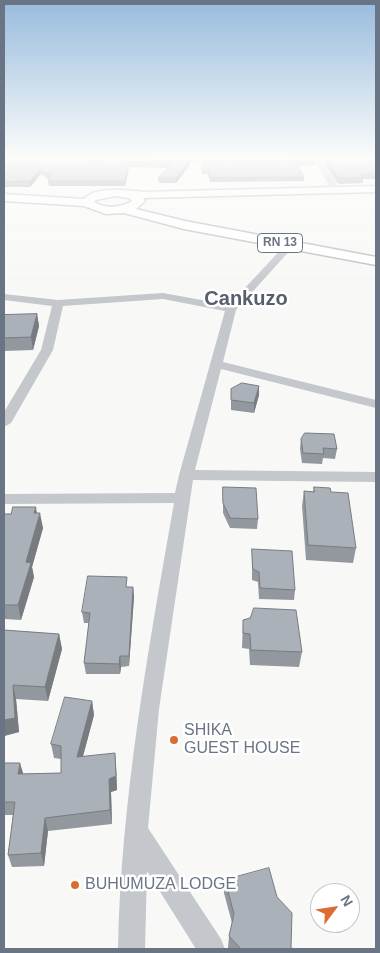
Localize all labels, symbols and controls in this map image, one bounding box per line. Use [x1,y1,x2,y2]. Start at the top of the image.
road number: RN 13 [258,234,302,252]
district label: Cankuzo [204,287,288,311]
place label: SHIKA GUEST HOUSE [184,721,300,759]
marker: SHIKA GUEST HOUSE [168,734,180,746]
place label: BUHUMUZA LODGE [85,875,236,895]
marker: BUHUMUZA LODGE [69,879,81,891]
north arrow [310,883,360,933]
text: N [338,892,356,909]

